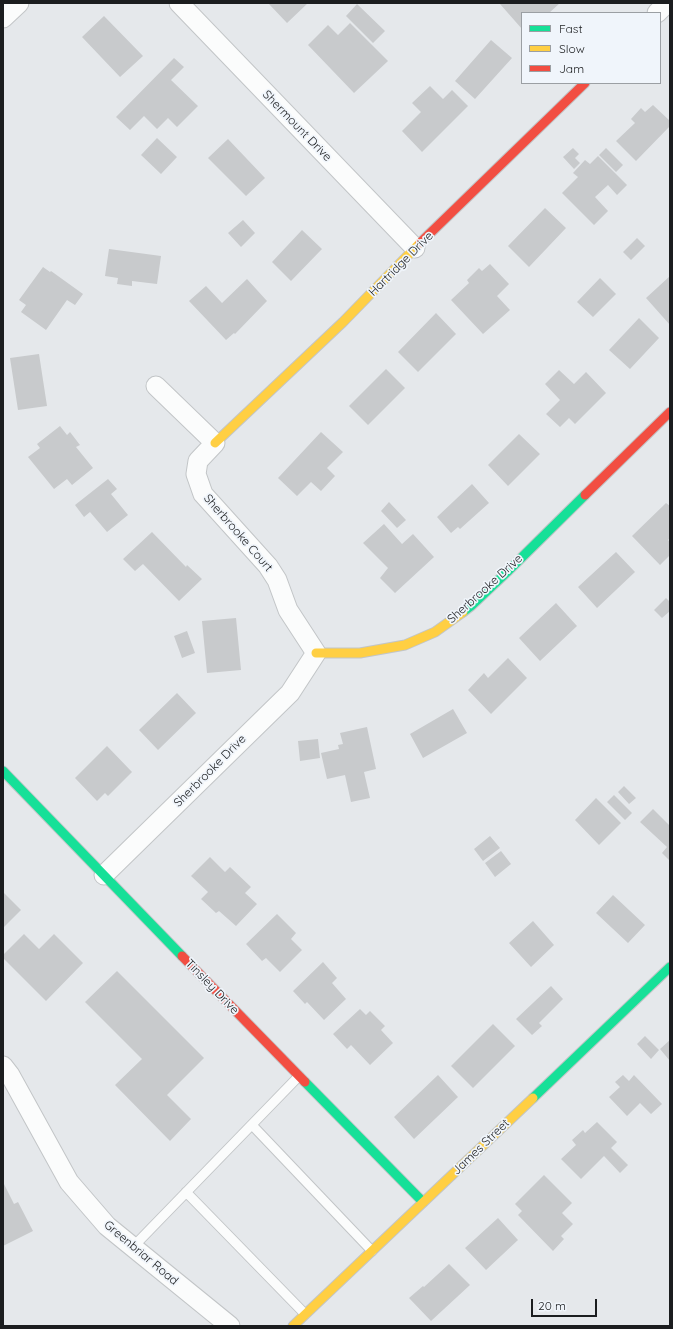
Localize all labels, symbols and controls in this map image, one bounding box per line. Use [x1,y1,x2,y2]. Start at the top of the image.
legend [521,12,661,84]
text: Fast [559,21,583,36]
text: Slow [559,41,585,56]
text: Jam [559,61,584,76]
street label: Shermount Drive [259,87,335,165]
street label: Hartridge Drive [366,229,436,299]
street label: Sherbrooke Court [200,491,276,575]
street label: Sherbrooke Drive [444,551,526,627]
street label: Sherbrooke Drive [171,732,249,810]
street label: Tinsley Drive [182,957,242,1017]
street label: James Street [450,1116,512,1178]
street label: Greenbriar Road [101,1218,181,1288]
scale bar [533,1291,599,1317]
text: 20 m [538,1298,566,1313]

